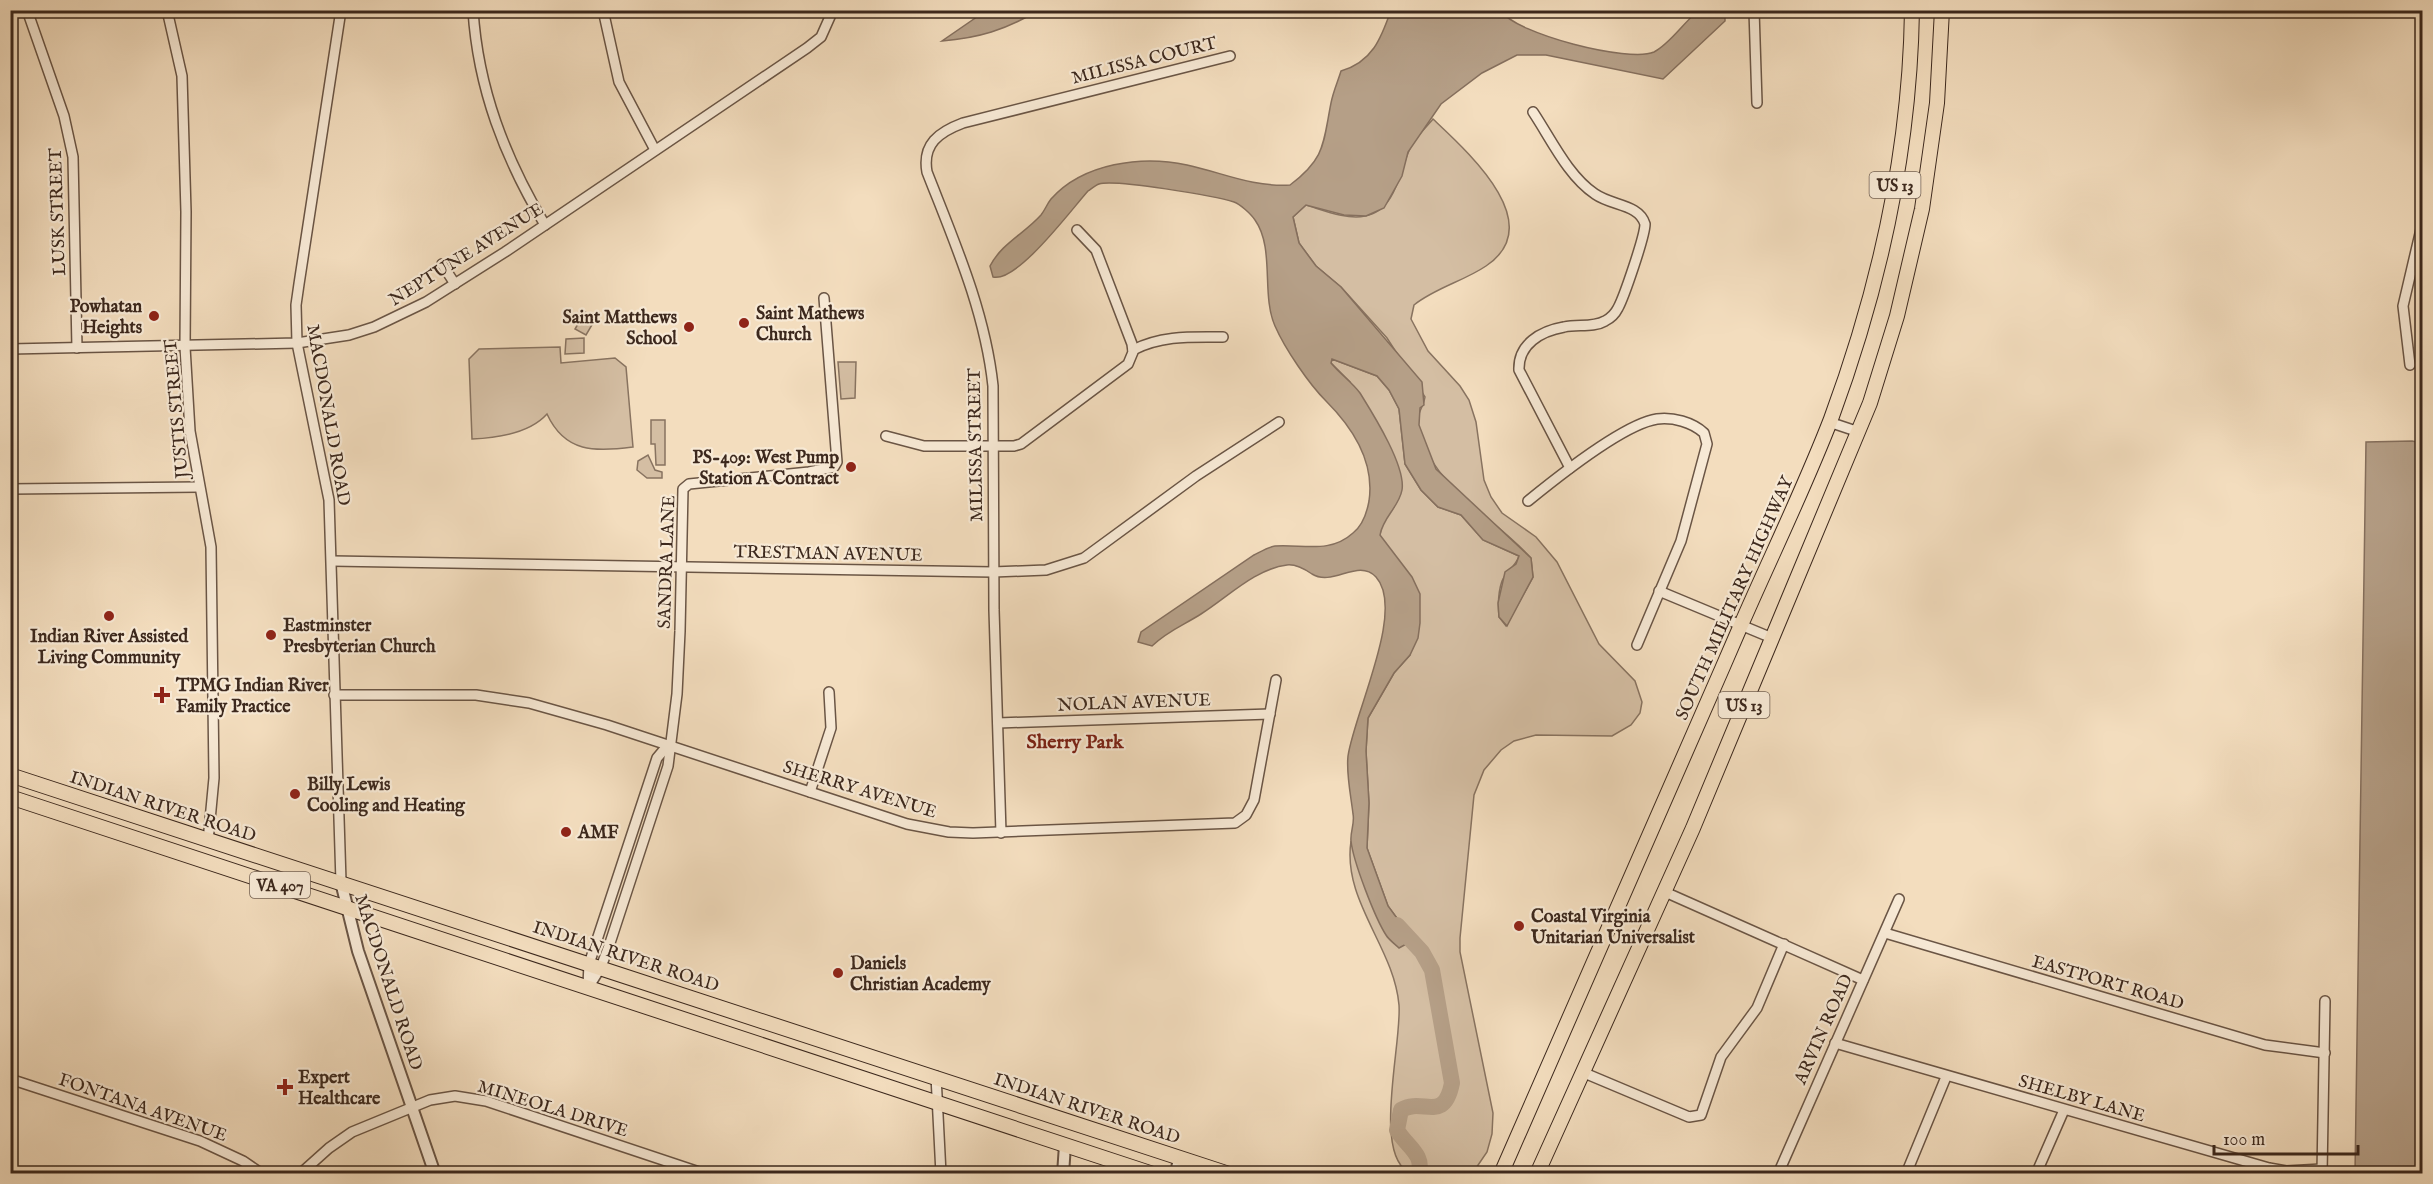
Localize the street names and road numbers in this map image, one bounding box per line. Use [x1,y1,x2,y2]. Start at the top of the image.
street label: MILISSA COURT [1069,32,1219,91]
street label: LUSK STREET [45,148,72,276]
road number: US 13 [1870,172,1920,198]
street label: NEPTUNE AVENUE [385,198,548,312]
street label: MACDONALD ROAD [300,323,355,508]
street label: JUSTIS STREET [160,338,195,481]
street label: MILISSA STREET [964,368,989,522]
street label: SOUTH MILITARY HIGHWAY [1671,472,1800,724]
street label: SANDRA LANE [654,495,681,629]
street label: TRESTMAN AVENUE [733,541,923,568]
street label: NOLAN AVENUE [1057,689,1211,718]
road number: US 13 [1718,692,1770,718]
street label: SHERRY AVENUE [780,756,939,825]
street label: INDIAN RIVER ROAD [66,766,259,848]
road number: VA 407 [250,872,310,898]
street label: MACDONALD ROAD [348,891,427,1073]
street label: INDIAN RIVER ROAD [529,916,722,998]
street label: EASTPORT ROAD [2029,951,2186,1016]
street label: ARVIN ROAD [1789,971,1859,1089]
street label: INDIAN RIVER ROAD [990,1068,1183,1150]
street label: FONTANA AVENUE [55,1069,230,1148]
street label: SHELBY LANE [2016,1070,2148,1128]
street label: MINEOLA DRIVE [475,1076,631,1143]

